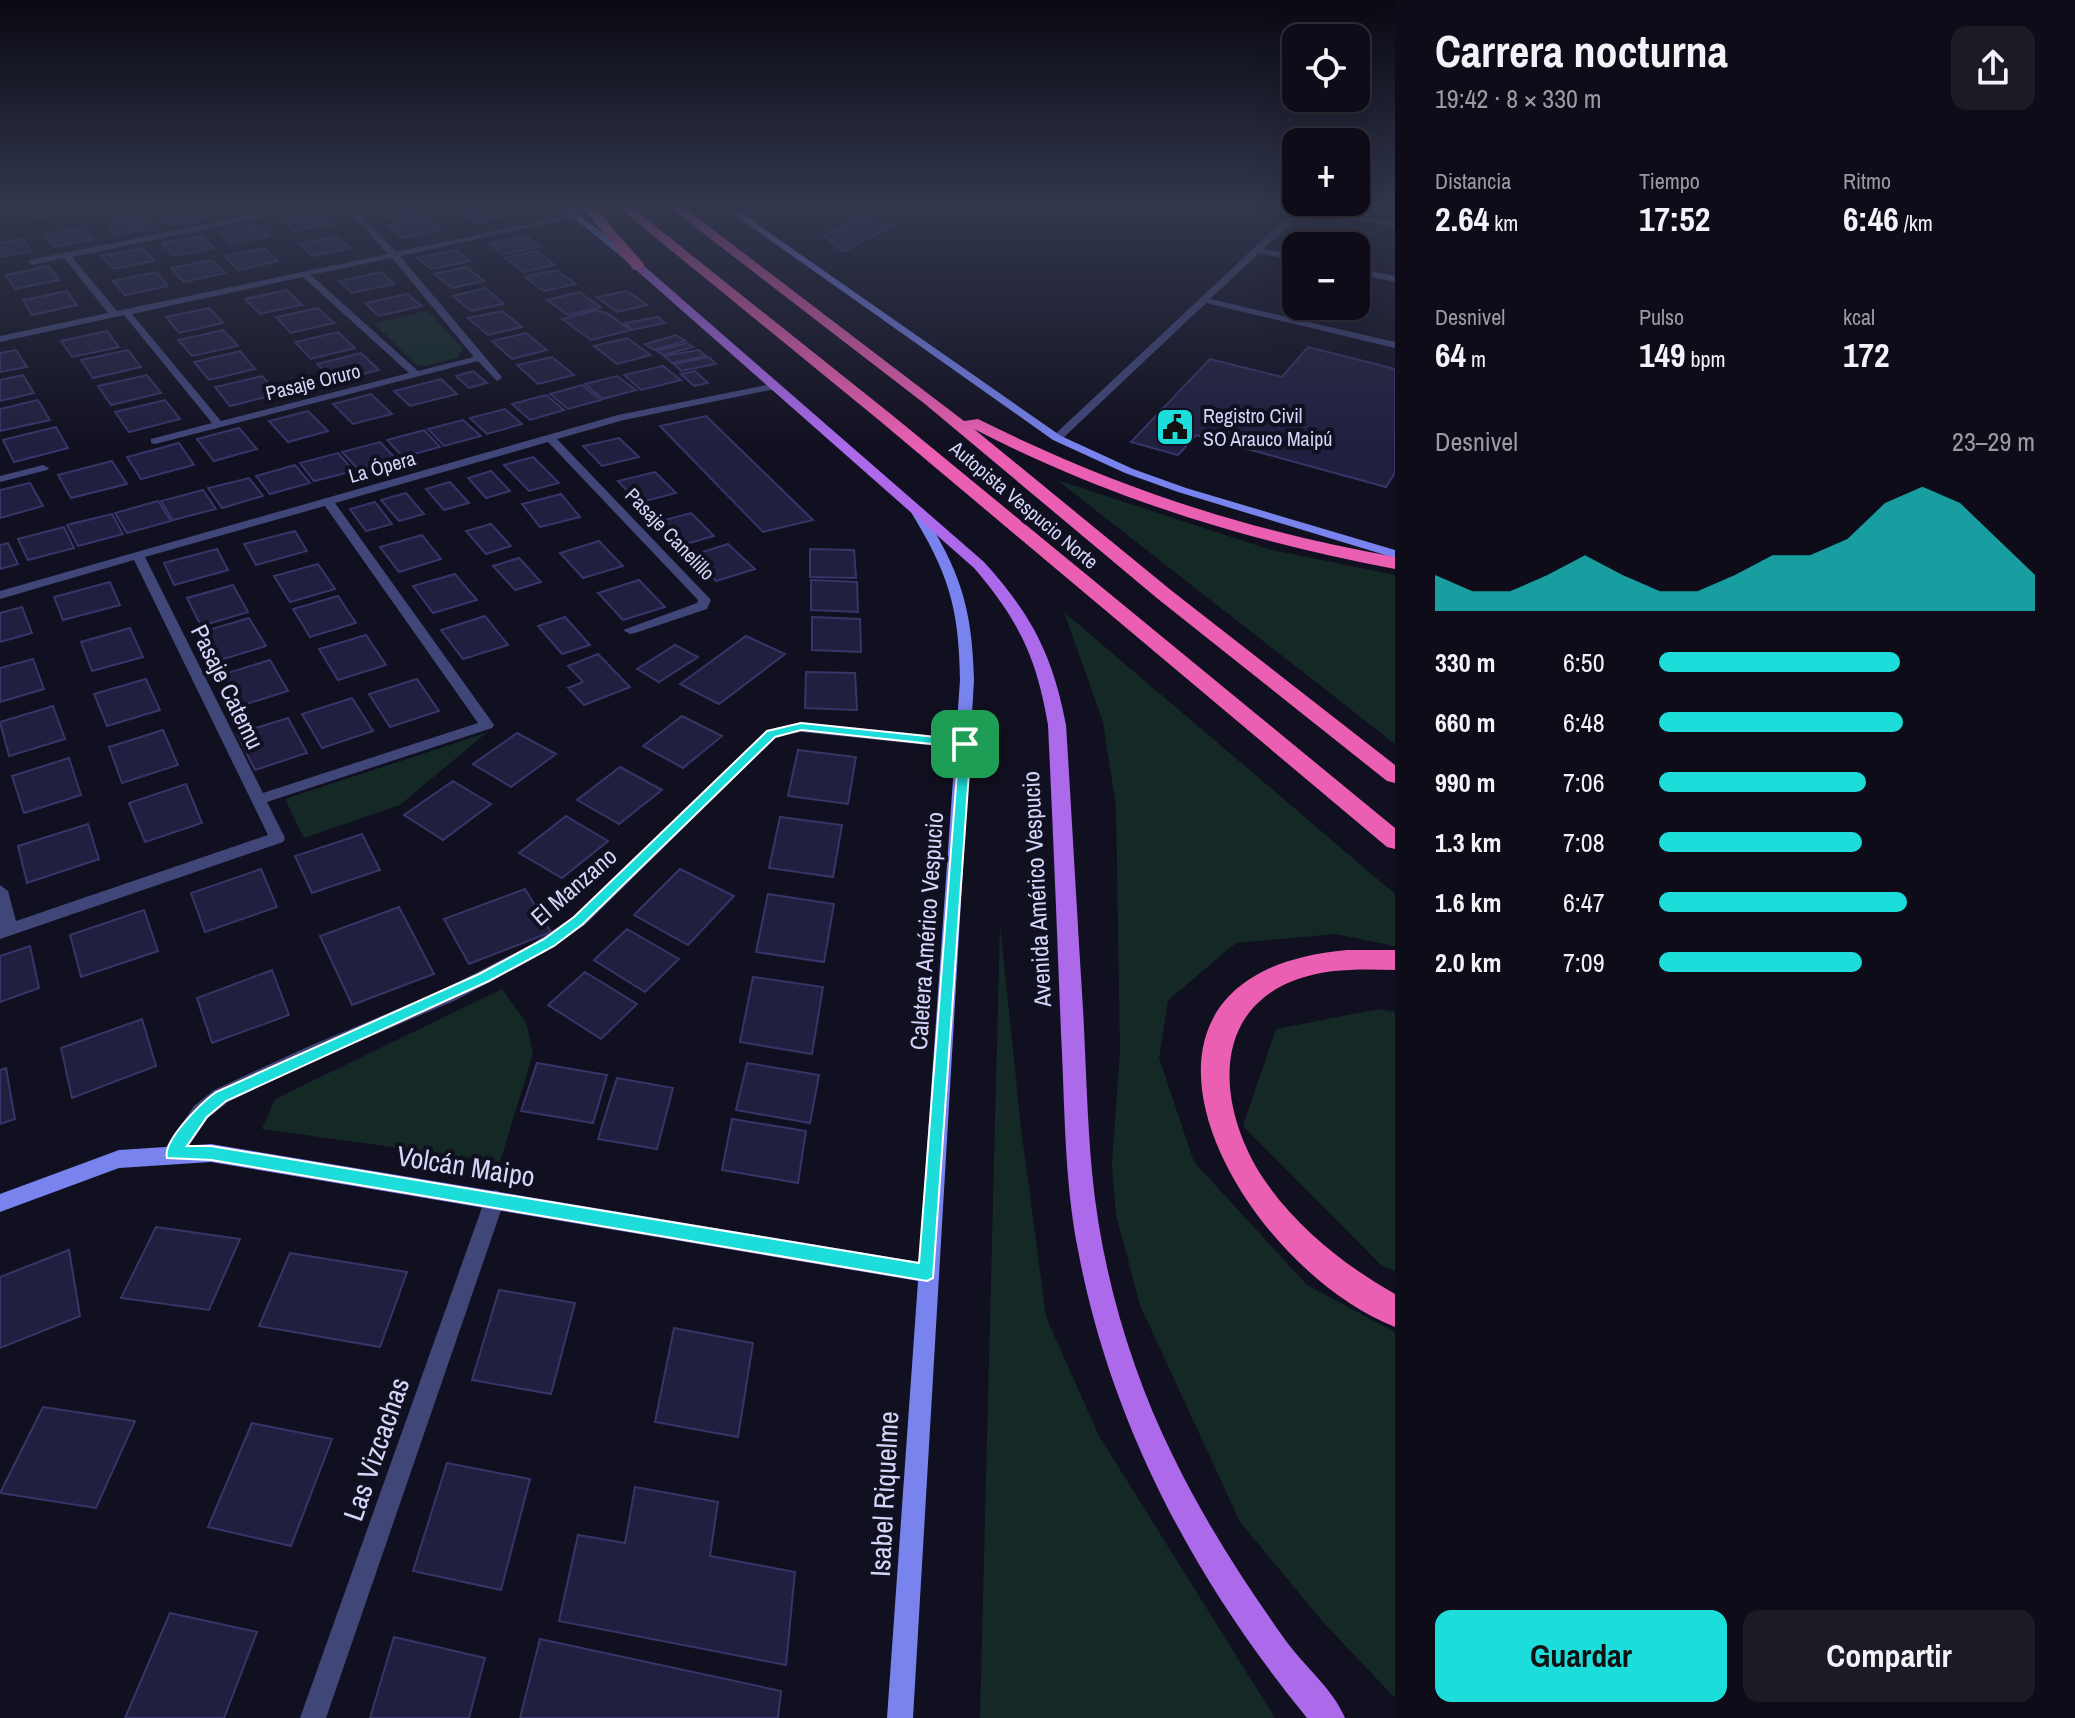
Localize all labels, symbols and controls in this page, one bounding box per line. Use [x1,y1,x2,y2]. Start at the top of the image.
text: Carrera nocturna [1435,21,1728,81]
map controls [1282,24,1370,320]
button: locate [1282,24,1370,112]
button: share [1951,26,2035,110]
text: 19:42 · 8 × 330 m [1435,81,1602,116]
button: + [1282,128,1370,216]
text: Distancia [1435,166,1511,196]
text: Tiempo [1639,166,1700,196]
text: Ritmo [1843,166,1891,196]
text: 2.64 [1435,196,1489,242]
text: 17:52 [1639,196,1710,242]
text: 6:46 [1843,196,1899,242]
text: km [1489,208,1518,238]
text: /km [1899,208,1933,238]
button: − [1282,232,1370,320]
text: Desnivel [1435,302,1505,332]
text: Pulso [1639,302,1684,332]
text: kcal [1843,302,1875,332]
text: 64 [1435,332,1466,378]
text: 149 [1639,332,1686,378]
text: 172 [1843,332,1890,378]
text: m [1466,344,1486,374]
text: bpm [1686,344,1726,374]
street label: Pasaje Oruro [263,357,363,406]
place label: Registro Civil SO Arauco Maipú [1203,402,1332,452]
public building icon: Registro Civil SO Arauco Maipú [1154,406,1196,448]
text: Desnivel [1435,424,1518,459]
text: 23–29 m [1952,424,2035,459]
street label: Autopista Vespucio Norte [944,434,1104,575]
street label: La Ópera [345,444,418,489]
street label: Pasaje Canelillo [619,482,721,586]
street label: Pasaje Catemu [184,619,272,754]
text: 330 m [1435,645,1495,680]
text: 6:50 [1563,645,1605,680]
text: 660 m [1435,705,1495,740]
text: 6:48 [1563,705,1605,740]
pin [931,710,999,778]
icon: arrive [943,722,987,766]
text: 990 m [1435,765,1495,800]
text: 7:06 [1563,765,1605,800]
street label: Avenida Américo Vespucio [1014,770,1058,1009]
street label: Caletera Américo Vespucio [902,811,950,1051]
text: 1.3 km [1435,825,1501,860]
text: 7:08 [1563,825,1605,860]
street label: El Manzano [524,840,623,932]
text: 1.6 km [1435,885,1501,920]
text: 6:47 [1563,885,1605,920]
text: 2.0 km [1435,945,1501,980]
text: 7:09 [1563,945,1605,980]
street label: Volcán Maipo [394,1136,538,1196]
street label: Las Vizcachas [334,1372,418,1526]
street label: Isabel Riquelme [861,1410,907,1578]
button: Guardar [1435,1610,1727,1702]
button: Compartir [1743,1610,2035,1702]

